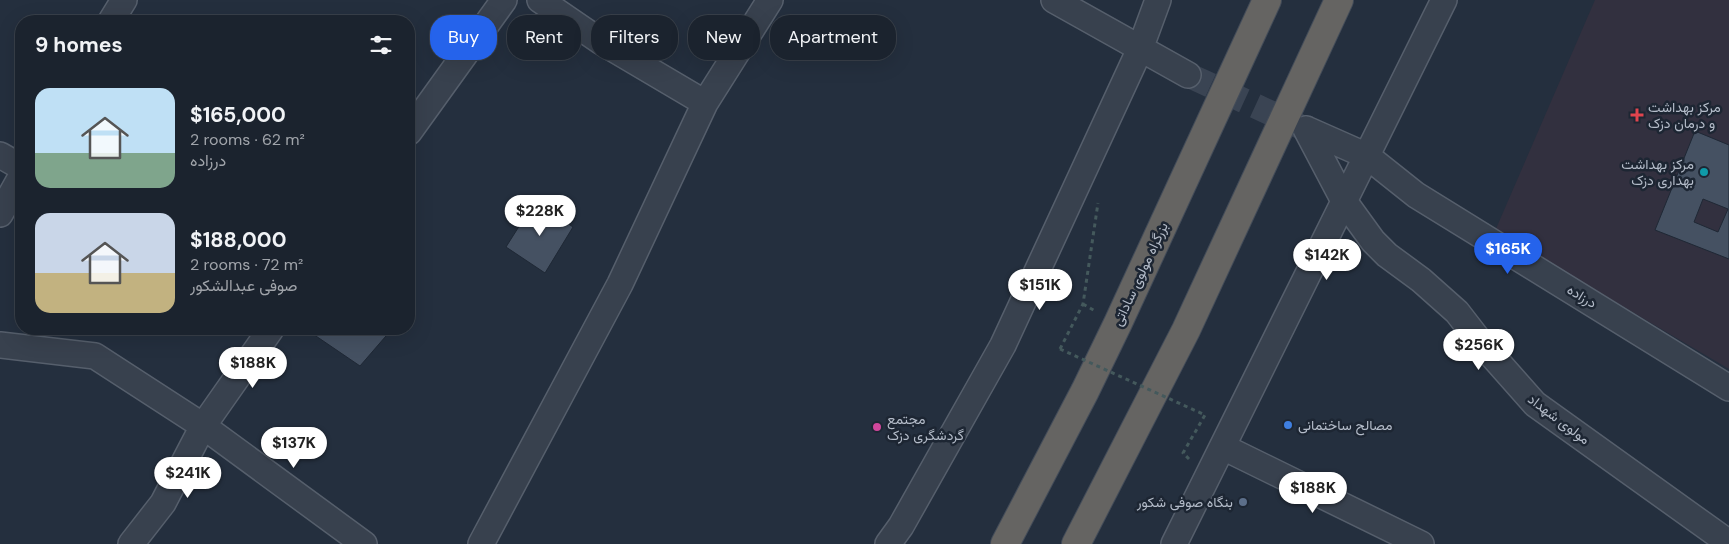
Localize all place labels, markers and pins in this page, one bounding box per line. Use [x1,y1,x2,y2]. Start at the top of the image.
place label: مرکز بهداشت و درمان دزک [1648,98,1721,132]
marker: مرکز بهداشت و درمان دزک [1630,108,1644,122]
place label: مرکز بهداشت بهداری دزک [1621,155,1694,189]
marker: مرکز بهداشت بهداری دزک [1698,166,1710,178]
pin: $228K [505,194,575,237]
pin: $165K [1473,232,1543,275]
pin: $142K [1292,238,1362,281]
pin: $151K [1005,268,1075,311]
pin: $256K [1444,328,1514,371]
pin: $188K [218,346,288,389]
place label: مجتمع گردشگری دزک [887,410,964,444]
place label: مصالح ساختمانی [1298,416,1392,436]
marker: مصالح ساختمانی [1282,419,1294,431]
marker: مجتمع گردشگری دزک [871,421,883,433]
pin: $137K [259,426,329,469]
pin: $241K [153,456,223,499]
pin: $188K [1278,472,1348,514]
place label: بنگاه صوفی شکور [1136,493,1233,511]
marker: بنگاه صوفی شکور [1237,496,1249,508]

